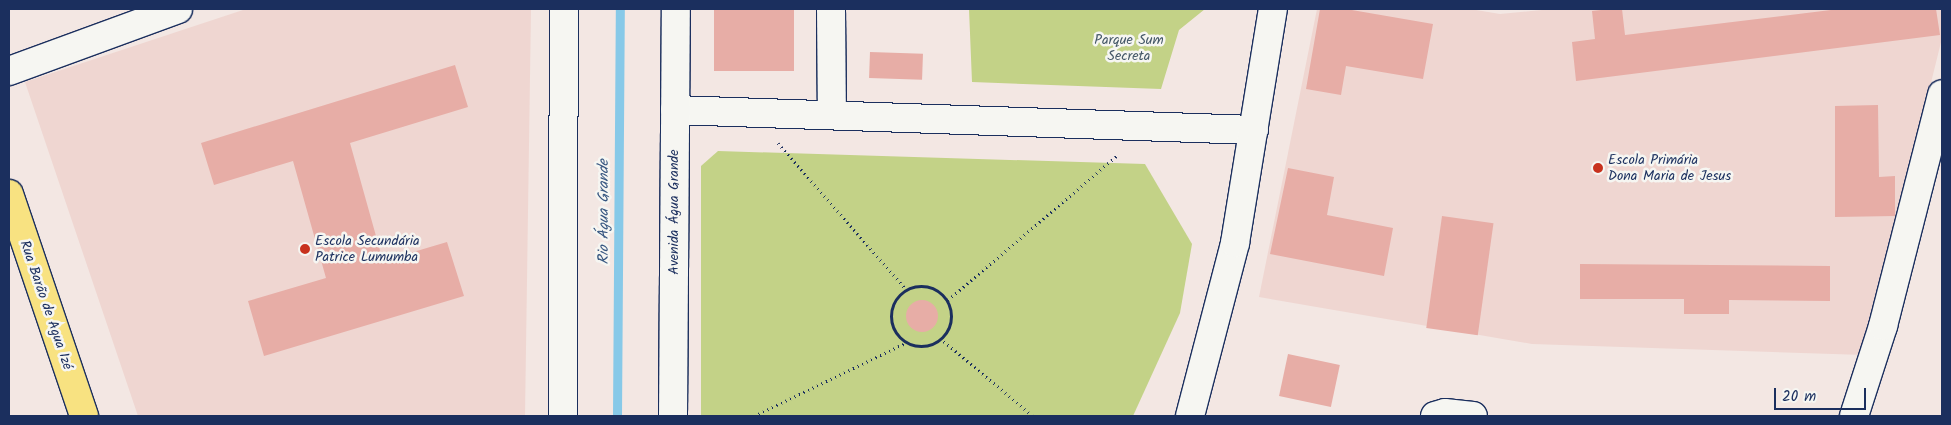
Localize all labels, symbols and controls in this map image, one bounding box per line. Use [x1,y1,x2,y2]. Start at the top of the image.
park label: Parque Sum Secreta [1094,32,1164,64]
street label: Avenida Água Grande [666,149,682,275]
place label: Escola Primária Dona Maria de Jesus [1608,152,1731,184]
water label: Rio Água Grande [596,159,614,265]
marker: Escola Primária Dona Maria de Jesus [1592,162,1604,174]
place label: Escola Secundária Patrice Lumumba [315,233,420,266]
street label: Rua Barão de Agua Izé [16,238,76,372]
marker: Escola Secundária Patrice Lumumba [299,243,311,255]
scale bar [1776,378,1868,410]
text: 20 m [1782,385,1816,409]

